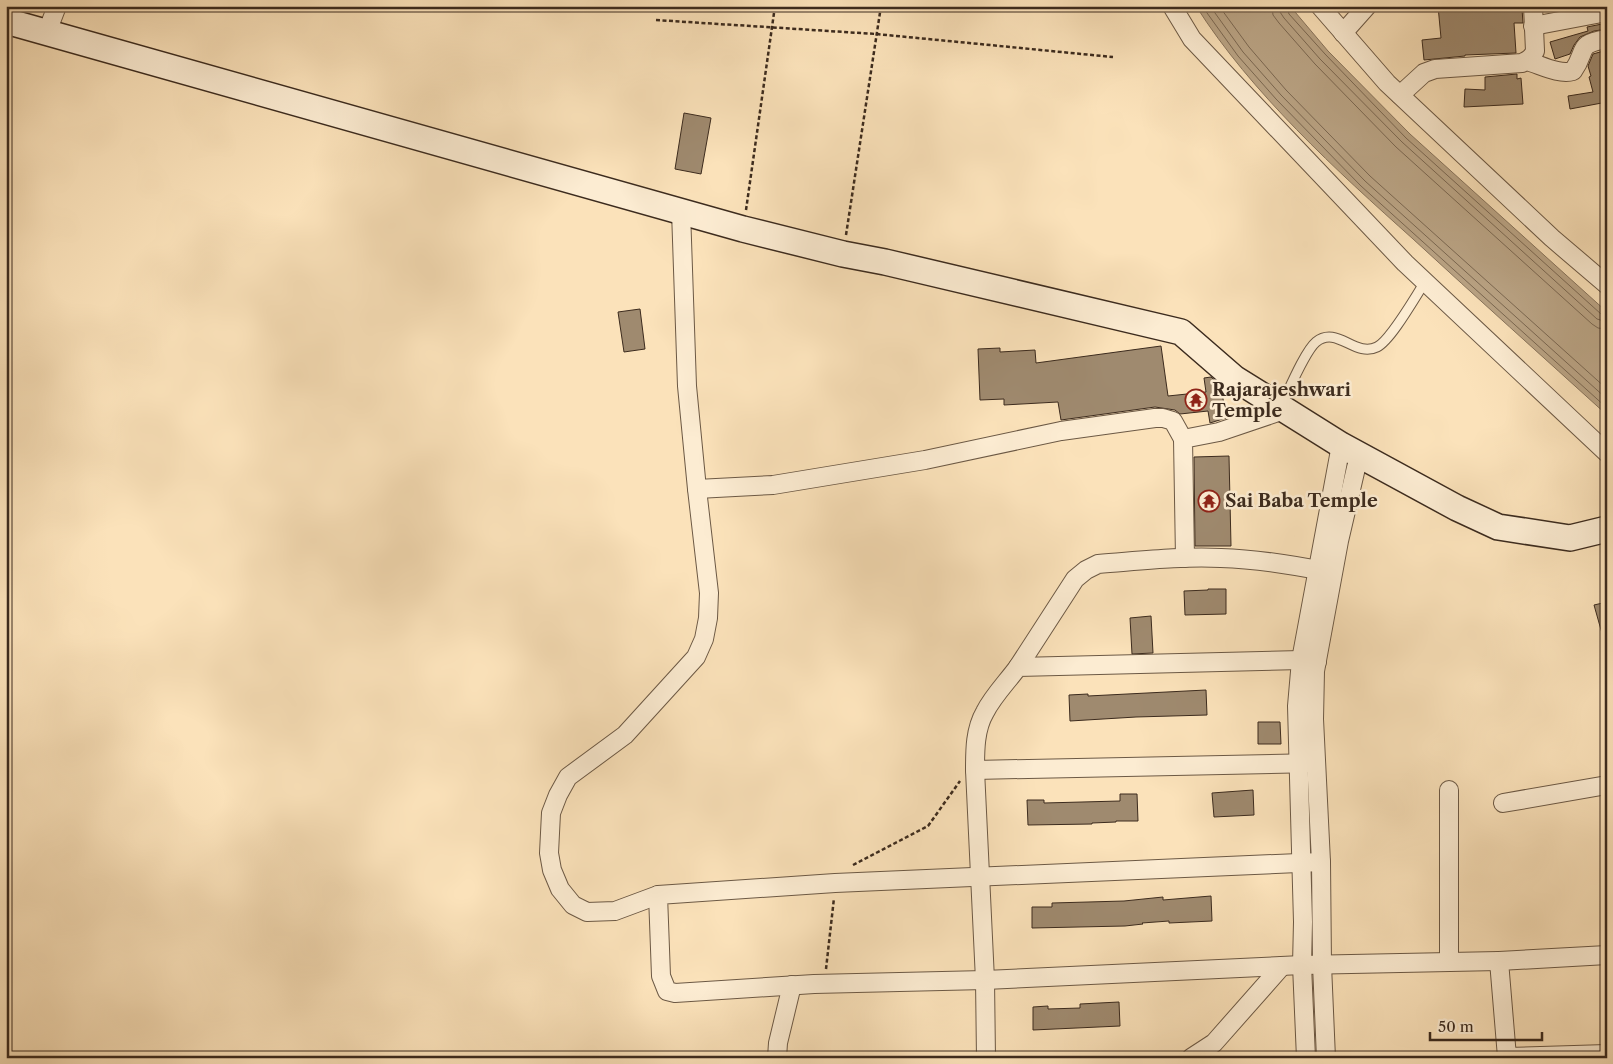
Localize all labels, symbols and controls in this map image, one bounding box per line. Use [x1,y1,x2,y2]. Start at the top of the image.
place label: Rajarajeshwari Temple [1212,379,1351,422]
temple icon: Rajarajeshwari Temple [1184,388,1208,412]
temple icon: Sai Baba Temple [1197,489,1221,513]
place label: Sai Baba Temple [1225,490,1378,512]
scale bar [1430,1009,1543,1041]
text: 50 m [1438,1017,1474,1036]

